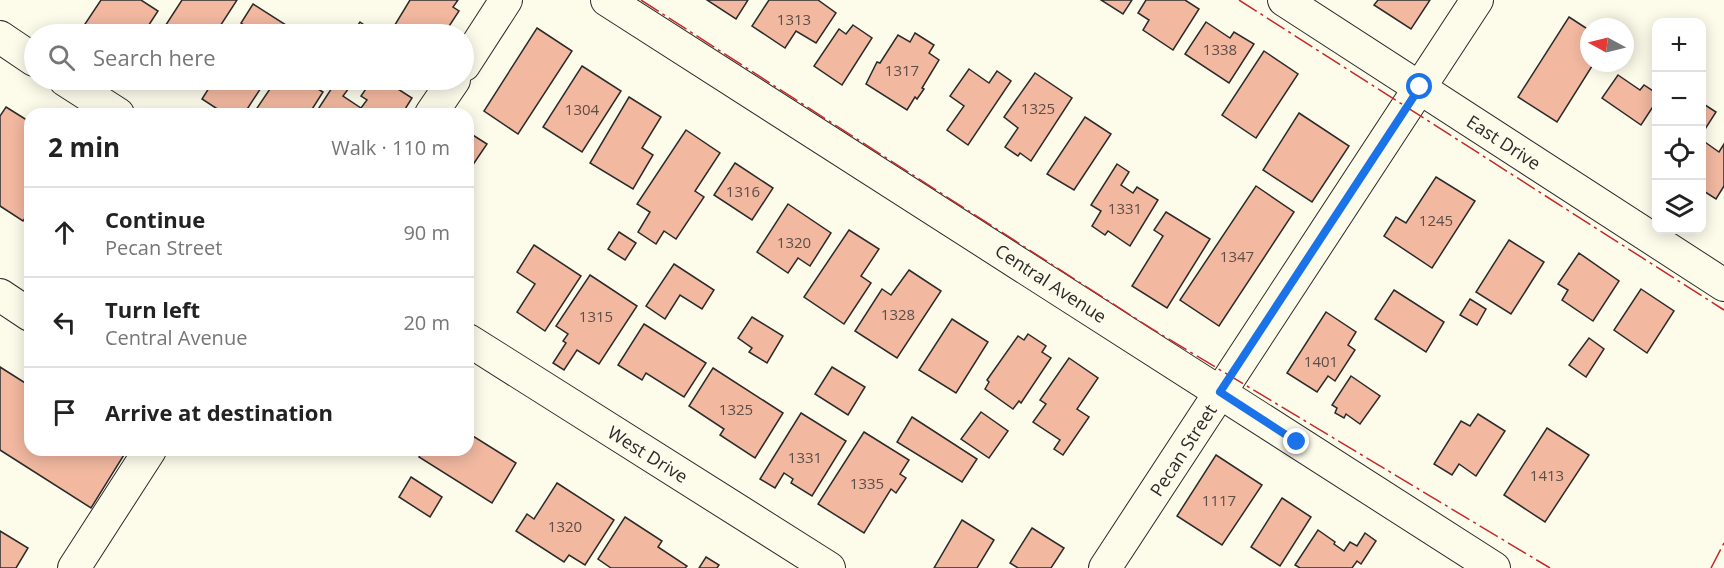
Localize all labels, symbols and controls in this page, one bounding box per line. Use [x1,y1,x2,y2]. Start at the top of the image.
house number: 1313 [777,9,811,29]
north arrow [1580,18,1634,72]
map controls [1652,18,1706,234]
button: + [1652,18,1706,72]
search box [24,24,474,90]
house number: 1338 [1203,39,1237,59]
icon: search [45,41,78,74]
text: Search here [93,42,216,72]
house number: 1317 [885,60,919,80]
button: − [1652,72,1706,126]
route start [1406,73,1432,99]
house number: 1325 [1021,98,1055,118]
house number: 1304 [565,99,600,119]
street label: East Drive [1462,109,1546,175]
button: locate [1652,126,1706,180]
text: 2 min [48,129,120,165]
text: Walk · 110 m [331,134,450,161]
button: layers [1652,180,1706,234]
house number: 1316 [726,181,760,201]
house number: 1331 [1108,198,1142,218]
text: Continue [105,204,205,234]
house number: 1245 [1419,210,1453,230]
icon: ahead [48,216,81,249]
text: 90 m [403,219,450,246]
house number: 1320 [777,232,811,252]
text: Pecan Street [105,234,222,261]
street label: Central Avenue [991,238,1111,328]
house number: 1347 [1220,246,1254,266]
text: Turn left [105,294,200,324]
house number: 1328 [881,304,915,324]
icon: left [48,306,81,339]
house number: 1315 [579,306,613,326]
text: 20 m [403,309,450,336]
text: Central Avenue [105,324,247,351]
house number: 1401 [1304,351,1338,371]
icon: arrive [48,396,81,429]
text: Arrive at destination [105,397,333,427]
house number: 1325 [719,399,753,419]
street label: Pecan Street [1144,399,1222,501]
street label: West Drive [603,420,693,488]
route end [1283,428,1309,454]
house number: 1331 [788,447,822,467]
house number: 1413 [1530,465,1564,485]
house number: 1335 [850,473,884,493]
house number: 1117 [1202,490,1236,510]
house number: 1320 [548,516,582,536]

